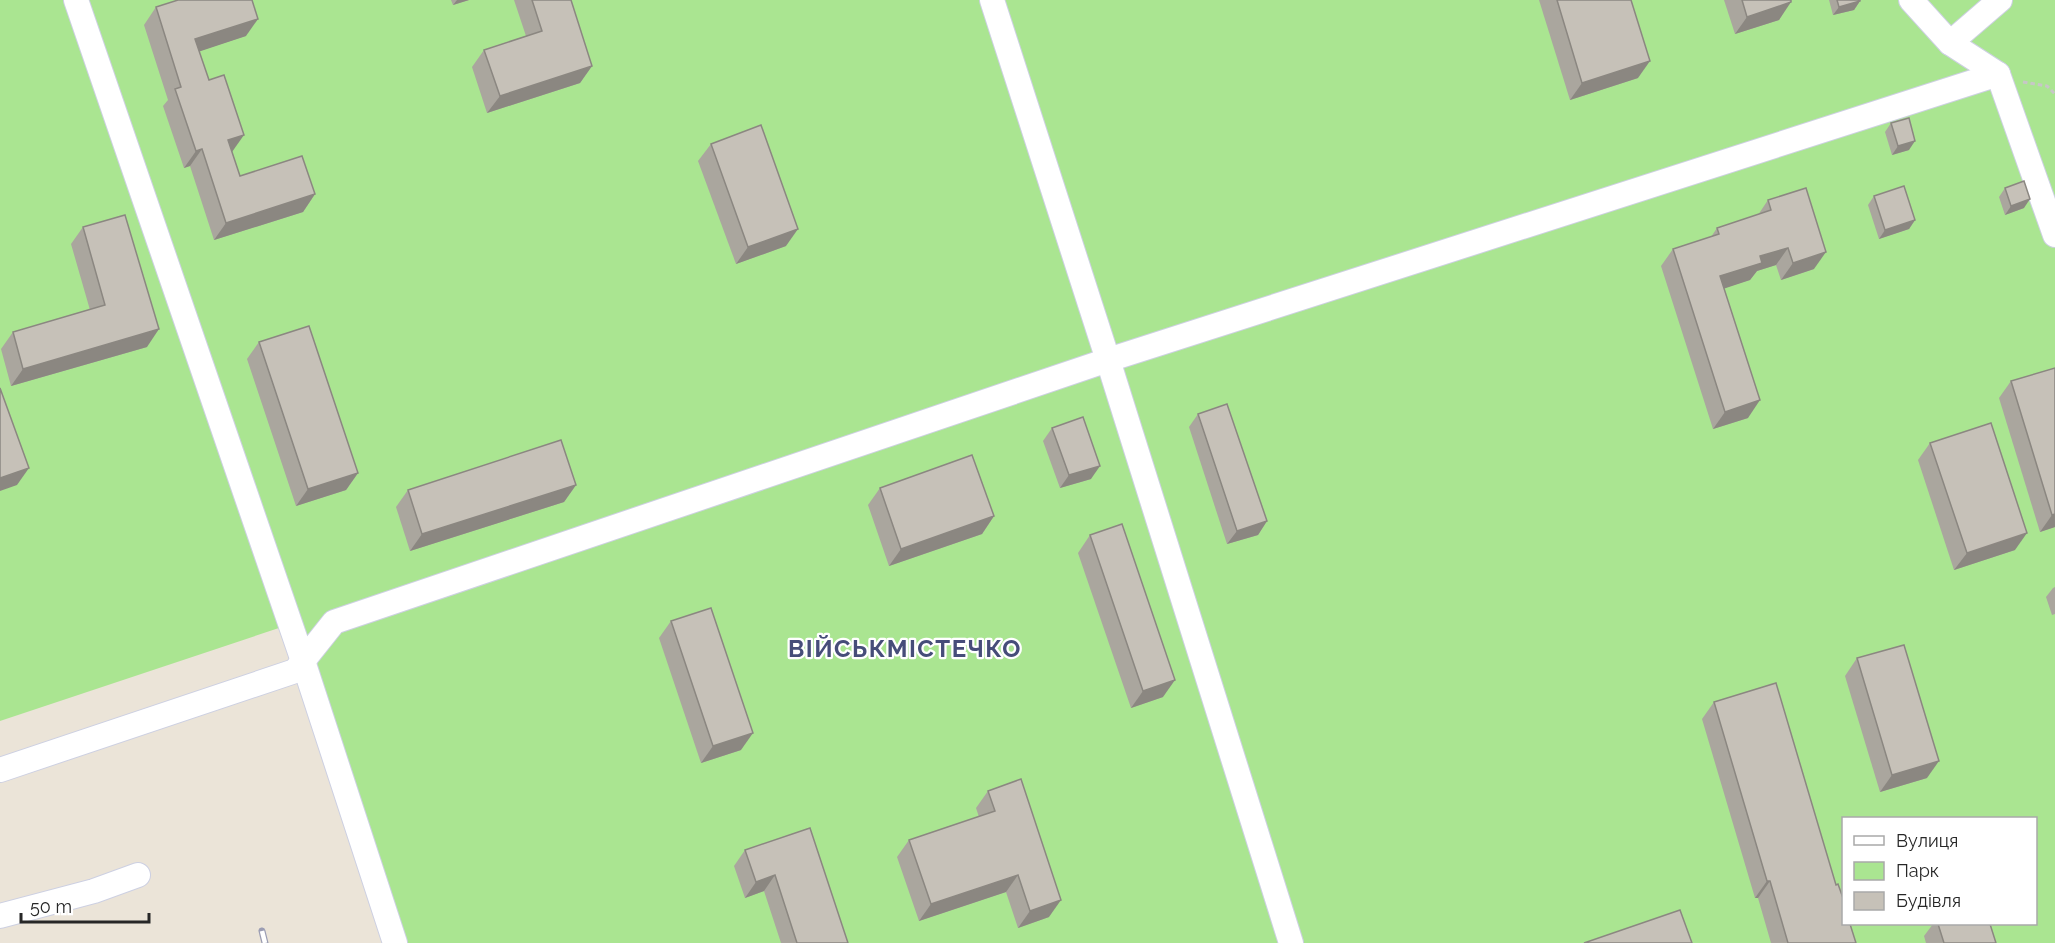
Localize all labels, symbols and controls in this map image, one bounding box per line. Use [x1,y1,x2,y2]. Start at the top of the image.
district label: ВІЙСЬКМІСТЕЧКО [788,634,1022,663]
legend [1842,817,2037,925]
text: Вулиця [1896,830,1958,851]
text: Парк [1896,860,1939,881]
scale bar [21,886,148,924]
text: Будівля [1896,890,1961,911]
text: 50 m [30,896,72,917]

